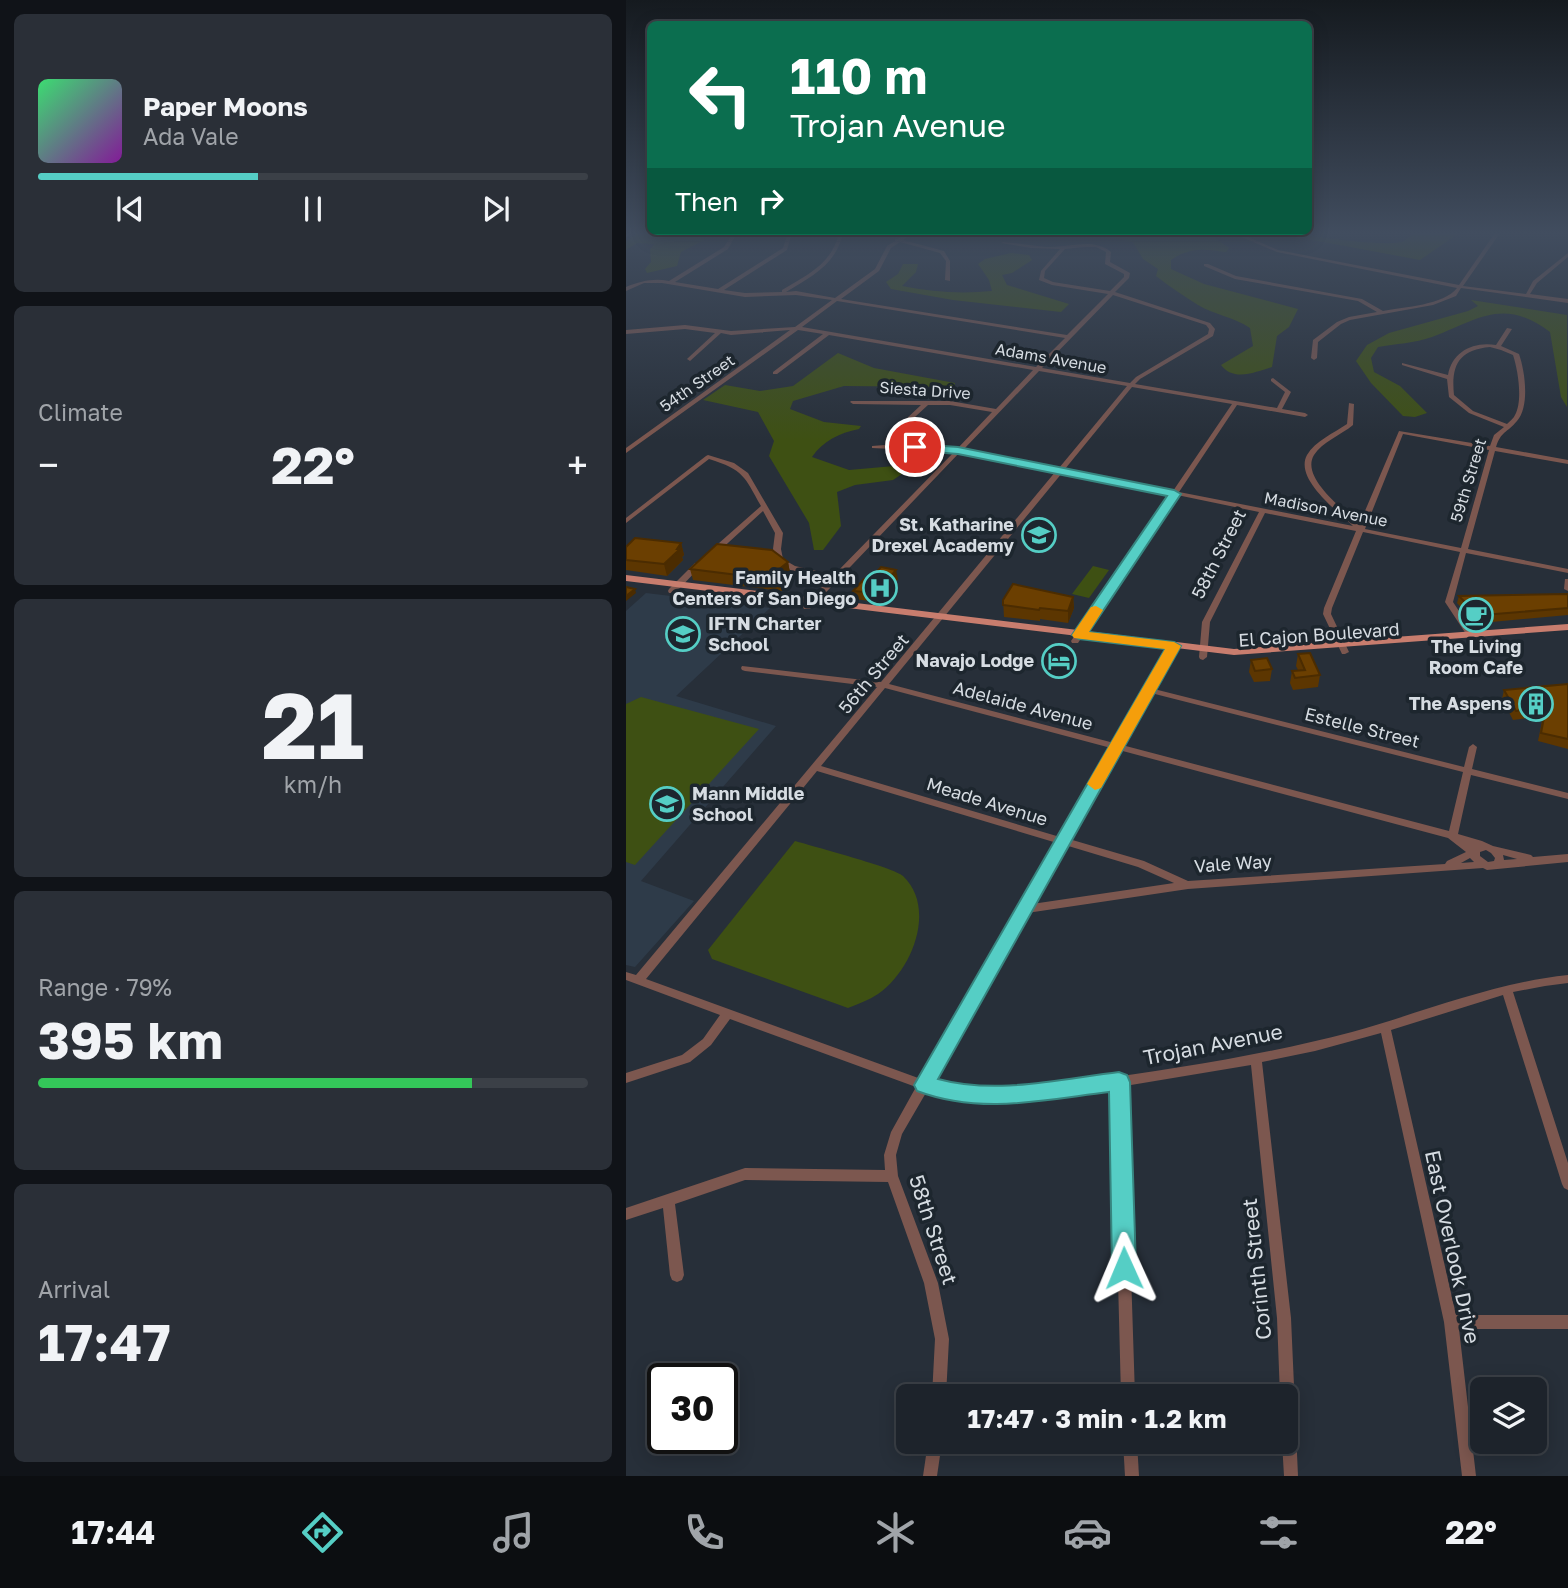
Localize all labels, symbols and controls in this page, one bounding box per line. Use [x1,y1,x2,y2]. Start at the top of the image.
text: 110 m [790,46,927,105]
icon: left [675,49,766,140]
text: Paper Moons [143,91,308,122]
text: Trojan Avenue [790,106,1006,144]
text: Ada Vale [143,122,239,150]
icon: right [752,182,790,220]
text: Then [675,186,738,217]
icon: previous [111,190,149,228]
icon: pause [294,190,332,228]
icon: next [477,190,515,228]
street label: Adams Avenue [994,338,1108,378]
street label: 54th Street [656,350,738,416]
street label: Siesta Drive [879,377,971,403]
text: Climate [38,398,123,426]
pin [885,417,945,477]
icon: arrive [896,428,934,466]
text: 22° [271,433,355,495]
street label: 59th Street [1446,436,1490,524]
text: − [38,442,59,487]
text: + [567,442,588,487]
street label: Madison Avenue [1263,487,1389,531]
street label: 58th Street [1186,505,1250,602]
place label: St. Katharine Drexel Academy [872,513,1014,556]
school or university icon: St. Katharine Drexel Academy [1020,516,1058,554]
place label: Family Health Centers of San Diego [672,566,856,609]
hospital icon: Family Health Centers of San Diego [861,569,899,607]
cafe icon: The Living Room Cafe [1457,596,1495,634]
place label: IFTN Charter School [708,612,822,655]
school or university icon: IFTN Charter School [664,615,702,653]
street label: El Cajon Boulevard [1237,617,1400,651]
street label: 56th Street [834,629,913,718]
place label: The Living Room Cafe [1429,635,1524,678]
hotel icon: Navajo Lodge [1040,642,1078,680]
place label: Navajo Lodge [915,649,1034,671]
text: 21 [262,670,364,779]
street label: Adelaide Avenue [951,676,1096,734]
building icon: The Aspens [1517,685,1555,723]
place label: The Aspens [1409,692,1512,714]
street label: Estelle Street [1302,702,1422,752]
text: km/h [284,770,342,798]
street label: Meade Avenue [924,772,1051,830]
place label: Mann Middle School [692,782,805,825]
school or university icon: Mann Middle School [648,785,686,823]
street label: Vale Way [1193,849,1273,877]
text: Range · 79% [38,973,172,1001]
text: 395 km [38,1008,223,1070]
street label: Trojan Avenue [1141,1018,1285,1070]
street label: East Overlook Drive [1420,1148,1486,1346]
street label: 58th Street [904,1172,964,1288]
street label: Corinth Street [1236,1197,1276,1341]
position arrow [1087,1231,1161,1305]
text: Arrival [38,1275,110,1303]
text: 17:47 [38,1310,171,1372]
speed limit sign: 30 [647,1363,738,1454]
map controls [1470,1377,1547,1454]
button: layers [1470,1377,1547,1454]
text: 17:47 · 3 min · 1.2 km [968,1403,1226,1434]
icon: directions [298,1508,347,1557]
icon: music [489,1508,538,1557]
icon: phone [680,1508,729,1557]
icon: climate [871,1508,920,1557]
icon: car [1063,1508,1112,1557]
icon: filters [1254,1508,1303,1557]
text: 17:44 [71,1513,155,1551]
text: 22° [1445,1513,1497,1551]

